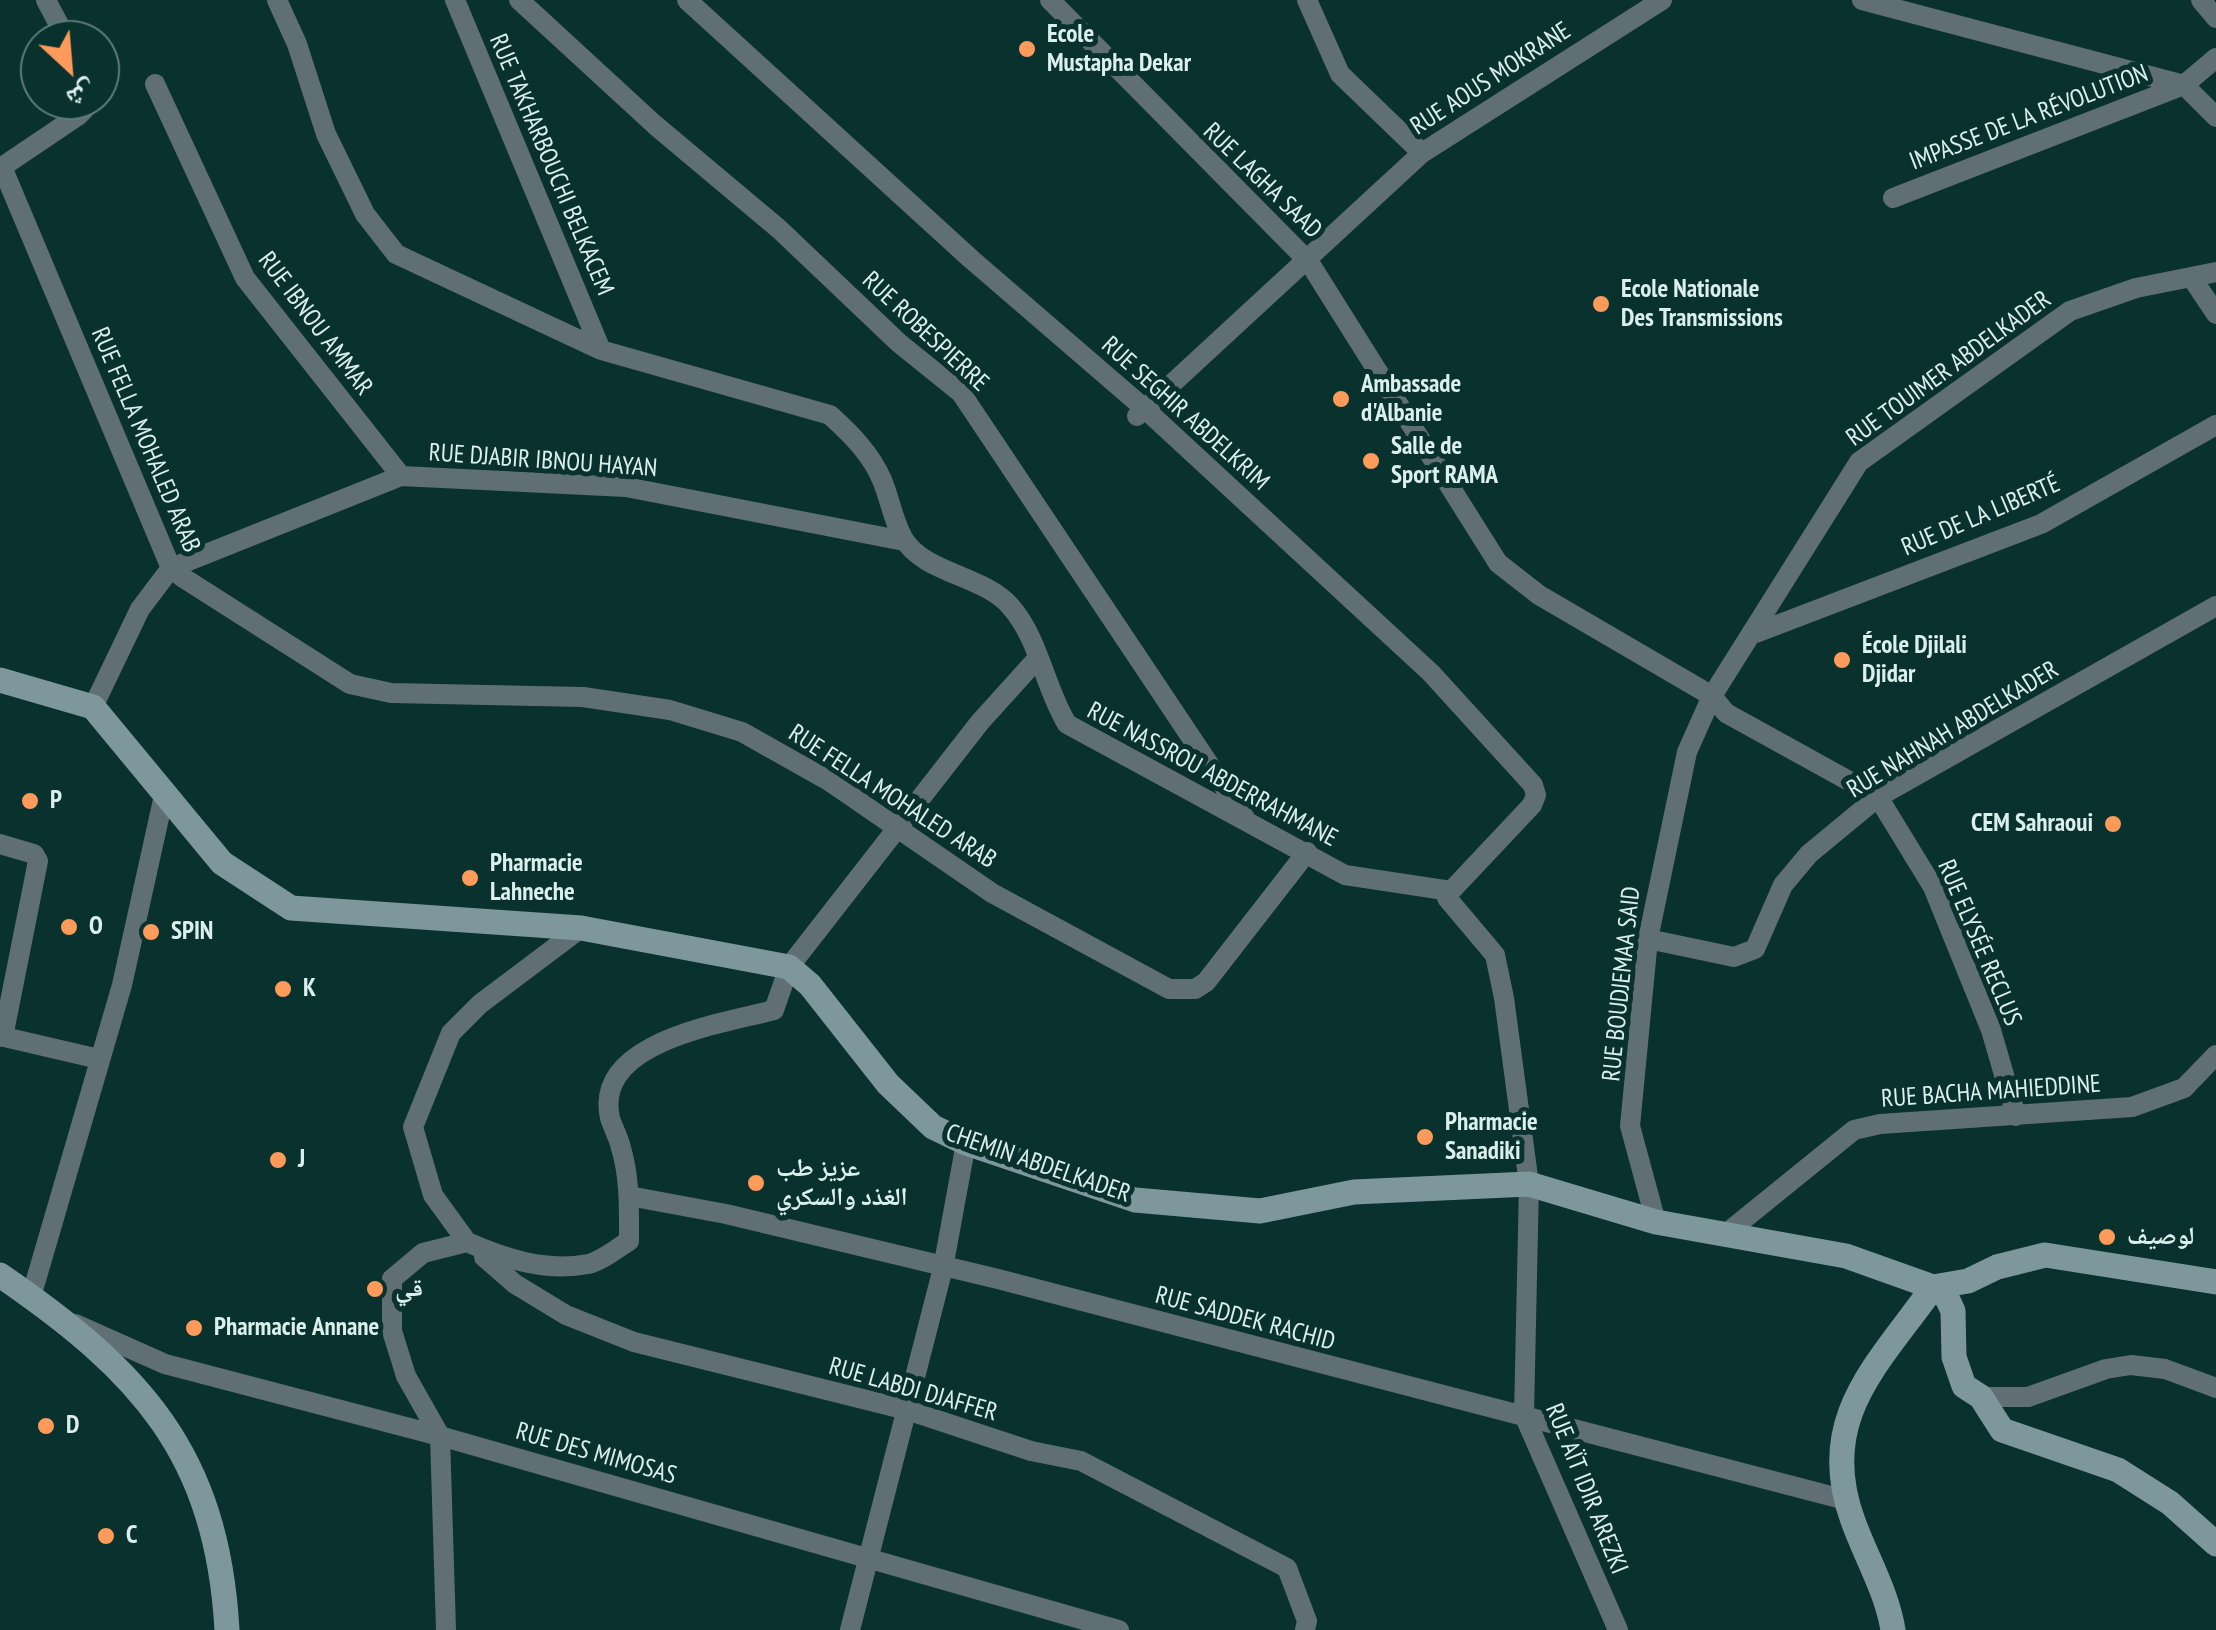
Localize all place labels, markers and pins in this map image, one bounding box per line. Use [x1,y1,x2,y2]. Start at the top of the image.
place label: Ecole Mustapha Dekar [1047,20,1191,79]
marker: Ecole Mustapha Dekar [1016,38,1038,60]
place label: Ecole Nationale Des Transmissions [1621,275,1783,334]
marker: Ecole Nationale Des Transmissions [1590,293,1612,315]
place label: Ambassade d'Albanie [1361,370,1461,429]
marker: Ambassade d'Albanie [1330,388,1352,410]
place label: Salle de Sport RAMA [1391,432,1498,491]
marker: Salle de Sport RAMA [1360,450,1382,472]
place label: École Djilali Djidar [1862,631,1967,690]
marker: École Djilali Djidar [1831,649,1853,671]
place label: P [50,786,62,816]
marker: P [19,790,41,812]
place label: CEM Sahraoui [1971,809,2093,839]
marker: CEM Sahraoui [2102,813,2124,835]
place label: Pharmacie Lahneche [490,849,583,908]
marker: Pharmacie Lahneche [459,867,481,889]
place label: O [89,912,103,942]
marker: O [58,916,80,938]
place label: SPIN [171,917,213,947]
marker: SPIN [140,921,162,943]
place label: K [303,974,316,1004]
marker: K [272,978,294,1000]
place label: Pharmacie Sanadiki [1445,1108,1538,1167]
marker: Pharmacie Sanadiki [1414,1126,1436,1148]
place label: J [298,1145,305,1175]
marker: J [267,1149,289,1171]
place label: عزيز طب الغذد والسكري [776,1154,908,1213]
marker: عزيز طب الغذد والسكري [745,1172,767,1194]
place label: لوصيف [2127,1222,2194,1252]
marker: لوصيف [2096,1226,2118,1248]
place label: قي [395,1274,423,1304]
marker: قي [364,1278,386,1300]
place label: Pharmacie Annane [214,1313,379,1343]
marker: Pharmacie Annane [183,1317,205,1339]
place label: D [66,1411,79,1441]
marker: D [35,1415,57,1437]
place label: C [126,1521,137,1551]
marker: C [95,1525,117,1547]

